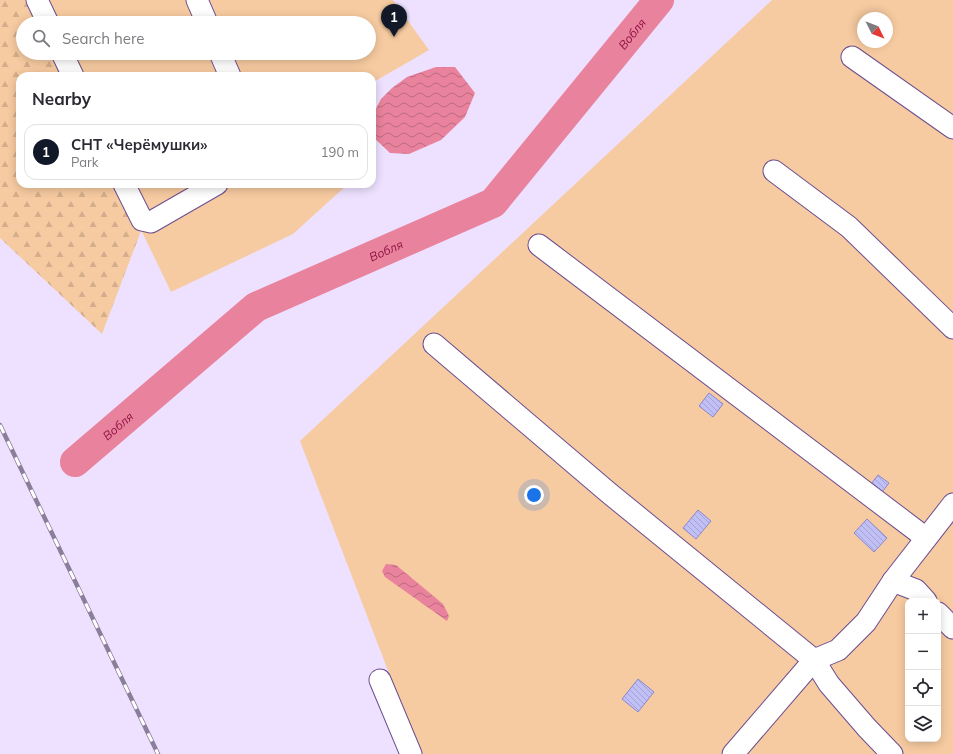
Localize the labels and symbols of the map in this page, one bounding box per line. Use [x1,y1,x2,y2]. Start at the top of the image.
pin: 1 [381,4,407,37]
north arrow [857,12,893,48]
water label: Вобля [614,15,649,52]
water label: Вобля [366,236,405,264]
water label: Вобля [99,408,136,443]
your location [524,485,544,505]

